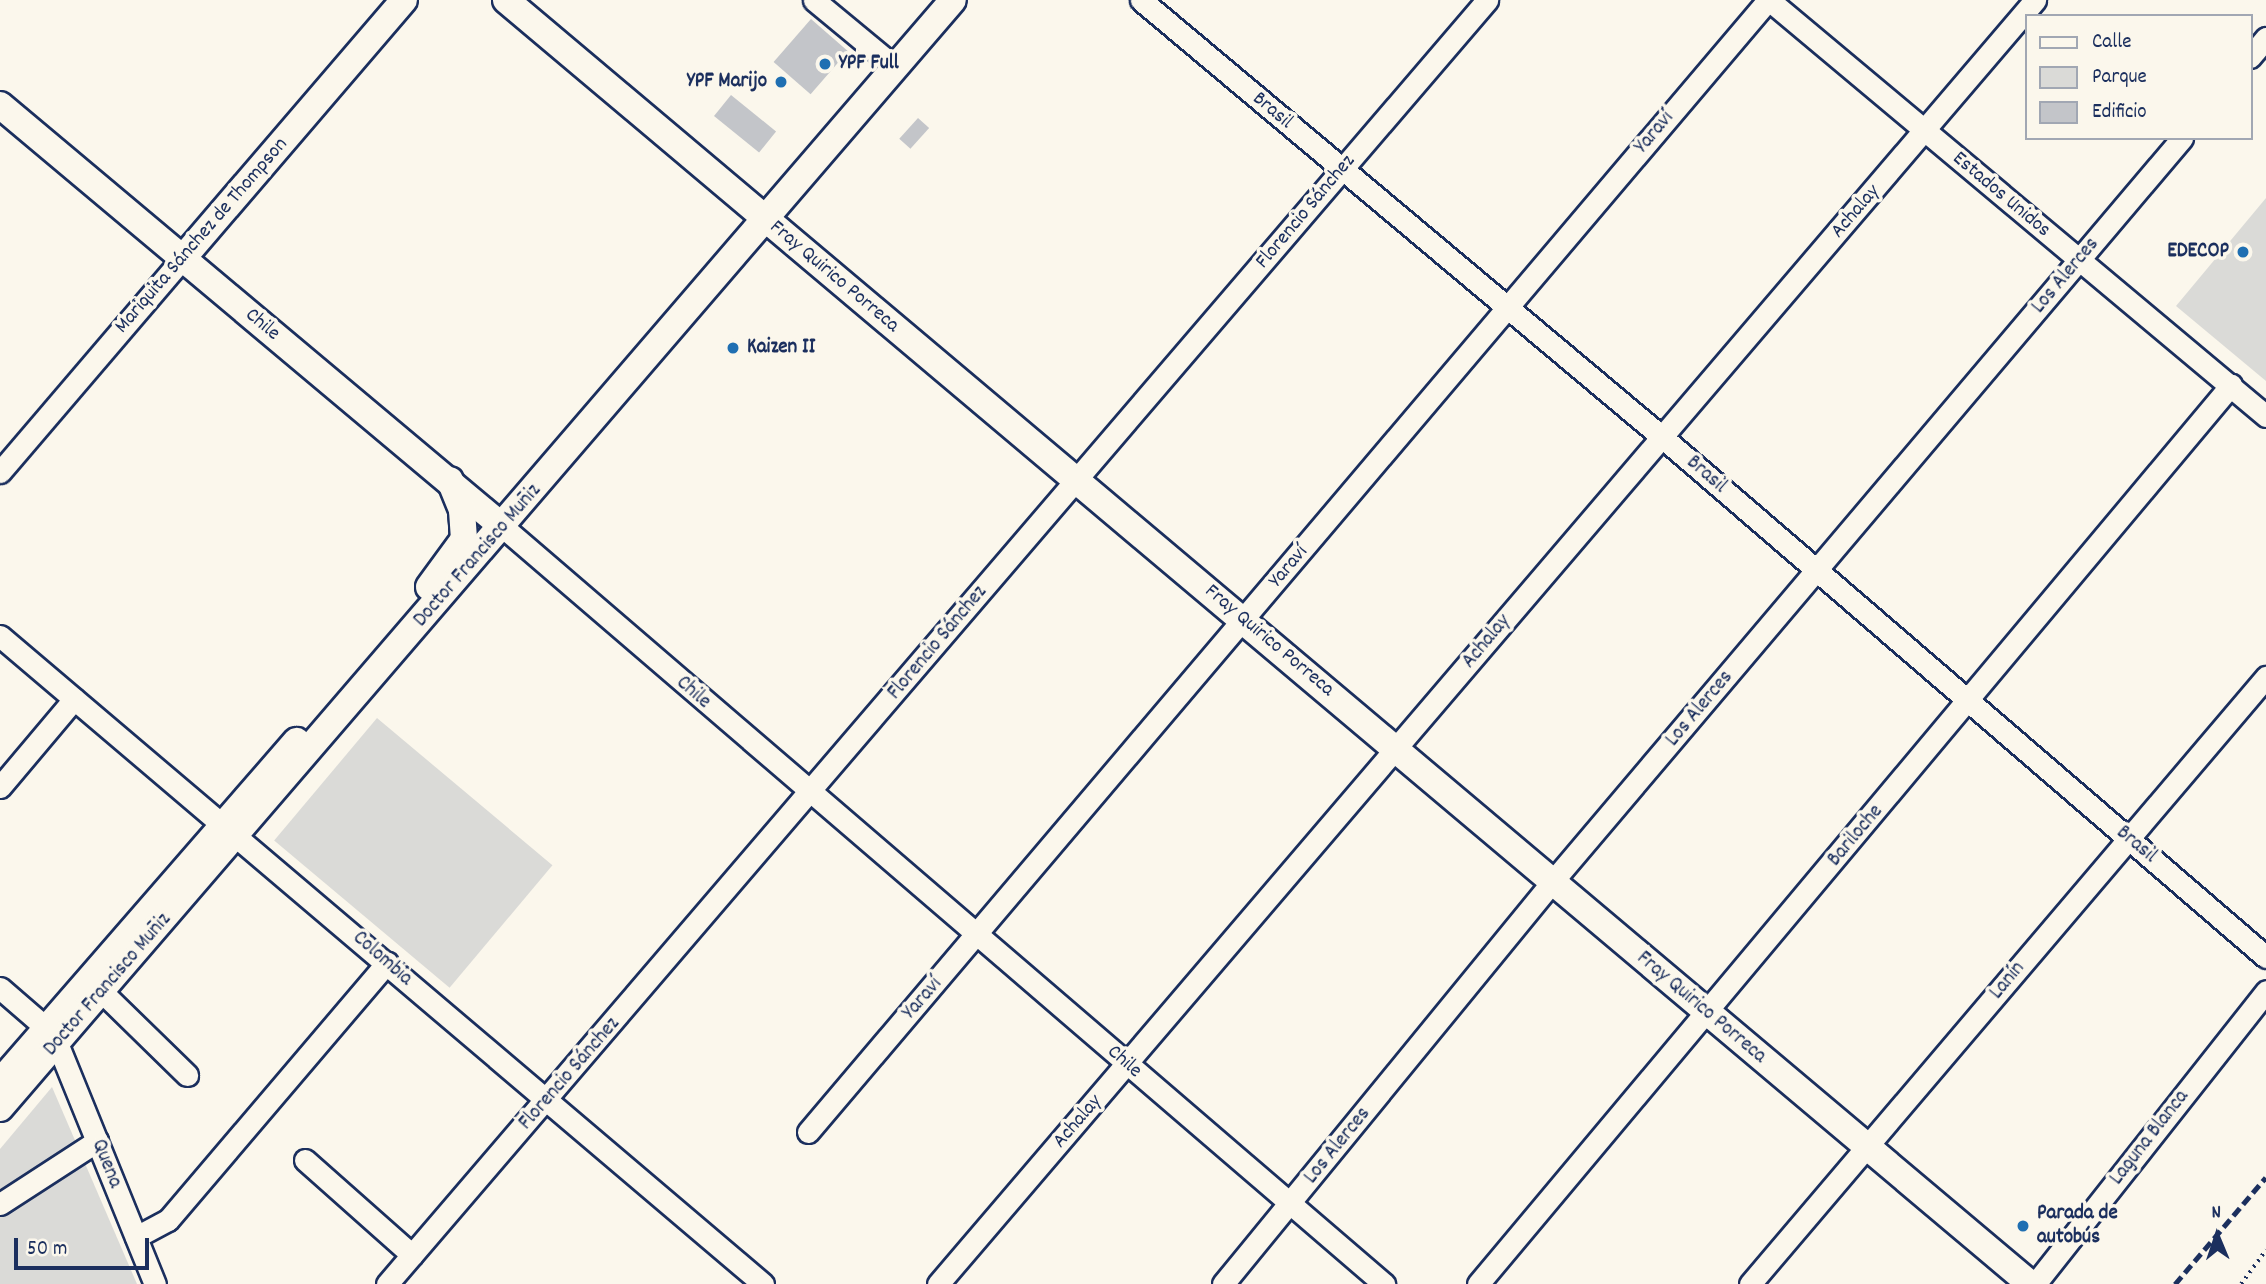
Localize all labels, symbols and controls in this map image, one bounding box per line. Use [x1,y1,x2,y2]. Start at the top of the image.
legend [2024,14,2252,140]
text: Calle [2092,28,2131,58]
place label: YPF Full [839,51,899,77]
marker: YPF Full [817,56,833,72]
text: Parque [2092,63,2147,93]
place label: YPF Marijo [687,69,767,95]
marker: YPF Marijo [773,74,789,90]
street label: Brasil [1247,87,1297,135]
text: Edificio [2092,98,2147,128]
street label: Yaraví [1630,107,1680,159]
street label: Mariquita Sánchez de Thompson [110,133,294,339]
street label: Estados Unidos [1947,147,2055,243]
street label: Florencio Sánchez [1251,150,1361,274]
street label: Achalay [1826,180,1886,244]
street label: Fray Quirico Porreca [764,215,904,339]
street label: Los Alerces [2027,233,2105,319]
place label: EDECOP [2167,239,2229,265]
marker: EDECOP [2235,244,2251,260]
street label: Chile [239,303,285,347]
place label: Kaizen II [747,335,815,361]
marker: Kaizen II [725,340,741,356]
street label: Brasil [1681,451,1731,499]
street label: Doctor Francisco Muñiz [409,479,547,633]
street label: Yaraví [1264,541,1314,593]
street label: Fray Quirico Porreca [1199,579,1339,703]
street label: Florencio Sánchez [883,581,993,705]
street label: Achalay [1457,610,1517,674]
street label: Los Alerces [1661,666,1739,752]
street label: Chile [670,671,716,715]
street label: Bariloche [1823,800,1889,872]
street label: Brasil [2111,821,2161,869]
street label: Doctor Francisco Muñiz [39,908,177,1062]
street label: Colombia [347,926,417,992]
street label: Fray Quirico Porreca [1631,946,1771,1070]
street label: Lanín [1985,957,2031,1005]
street label: Yaraví [898,973,948,1025]
street label: Florencio Sánchez [514,1012,626,1136]
street label: Chile [1101,1040,1147,1084]
street label: Laguna Blanca [2105,1085,2195,1191]
street label: Achalay [1048,1090,1108,1154]
street label: Los Alerces [1299,1102,1377,1190]
street label: Quena [85,1136,127,1192]
north arrow [2182,1200,2252,1270]
text: N [2211,1200,2221,1227]
place label: Parada de autobús [2037,1201,2118,1251]
marker: Parada de autobús [2015,1218,2031,1234]
scale bar [18,1224,152,1268]
text: 50 m [27,1235,67,1265]

